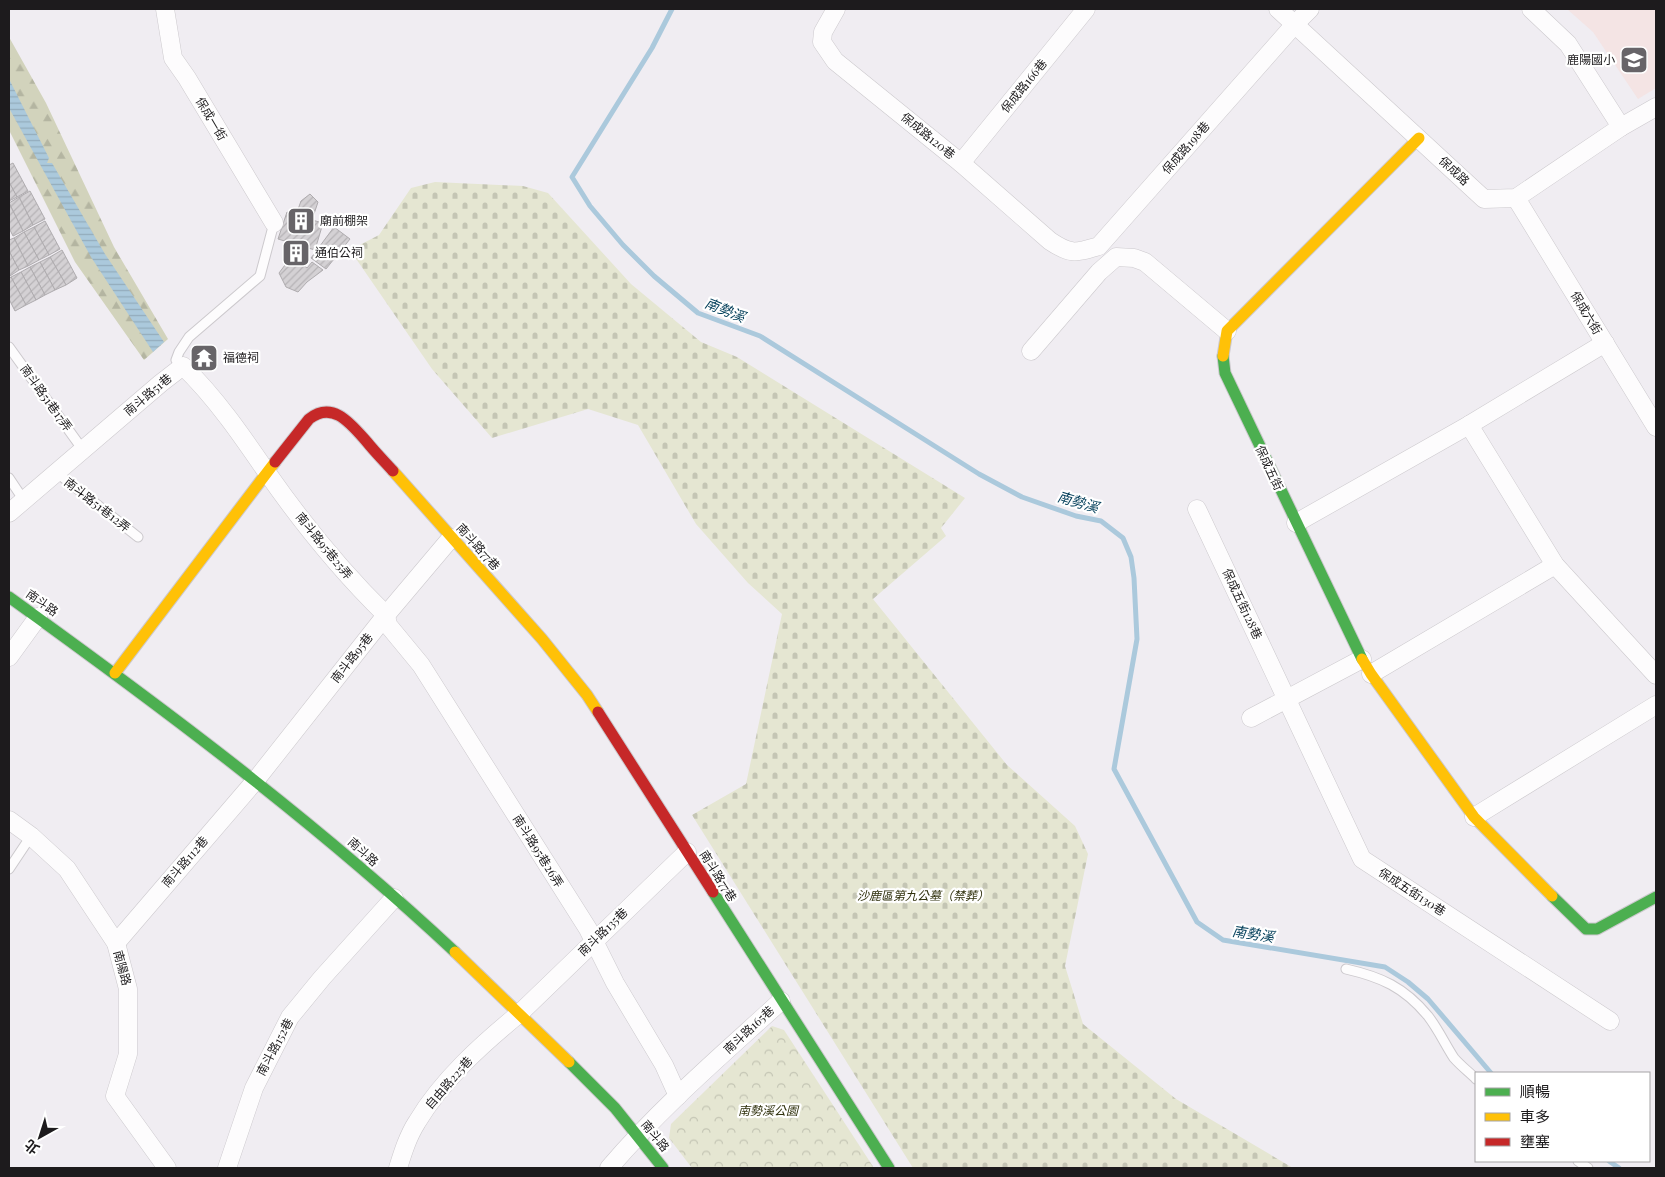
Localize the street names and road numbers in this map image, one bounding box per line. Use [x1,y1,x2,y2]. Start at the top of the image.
street label: 保成路166巷 [997,55,1050,116]
street label: 保成一街 [193,94,231,143]
street label: 保成路120巷 [898,108,959,162]
street label: 保成路198巷 [1158,118,1213,177]
street label: 保成路 [1436,152,1473,188]
street label: 保成六街 [1568,288,1606,337]
street label: 南斗路51巷17弄 [17,361,76,434]
street label: 南斗路51巷 [120,370,174,419]
street label: 保成五街 [1253,442,1287,493]
street label: 南斗路51巷12弄 [61,473,134,535]
street label: 南斗路95巷25弄 [293,509,357,582]
street label: 南斗路77巷 [453,520,504,573]
street label: 保成五街128巷 [1220,566,1266,642]
street label: 南斗路 [23,585,62,619]
street label: 南斗路95巷 [327,629,376,686]
street label: 南斗路95巷26弄 [510,811,568,890]
street label: 南斗路112巷 [158,832,211,890]
street label: 南斗路 [345,833,382,869]
street label: 南斗路77巷 [697,847,741,904]
street label: 保成五街130巷 [1376,864,1449,919]
street label: 南斗路135巷 [574,904,630,959]
street label: 南陽路 [111,948,135,987]
street label: 南斗路165巷 [720,1002,777,1057]
street label: 南斗路152巷 [252,1015,296,1078]
street label: 自由路225巷 [421,1053,475,1112]
street label: 南斗路 [638,1116,673,1154]

